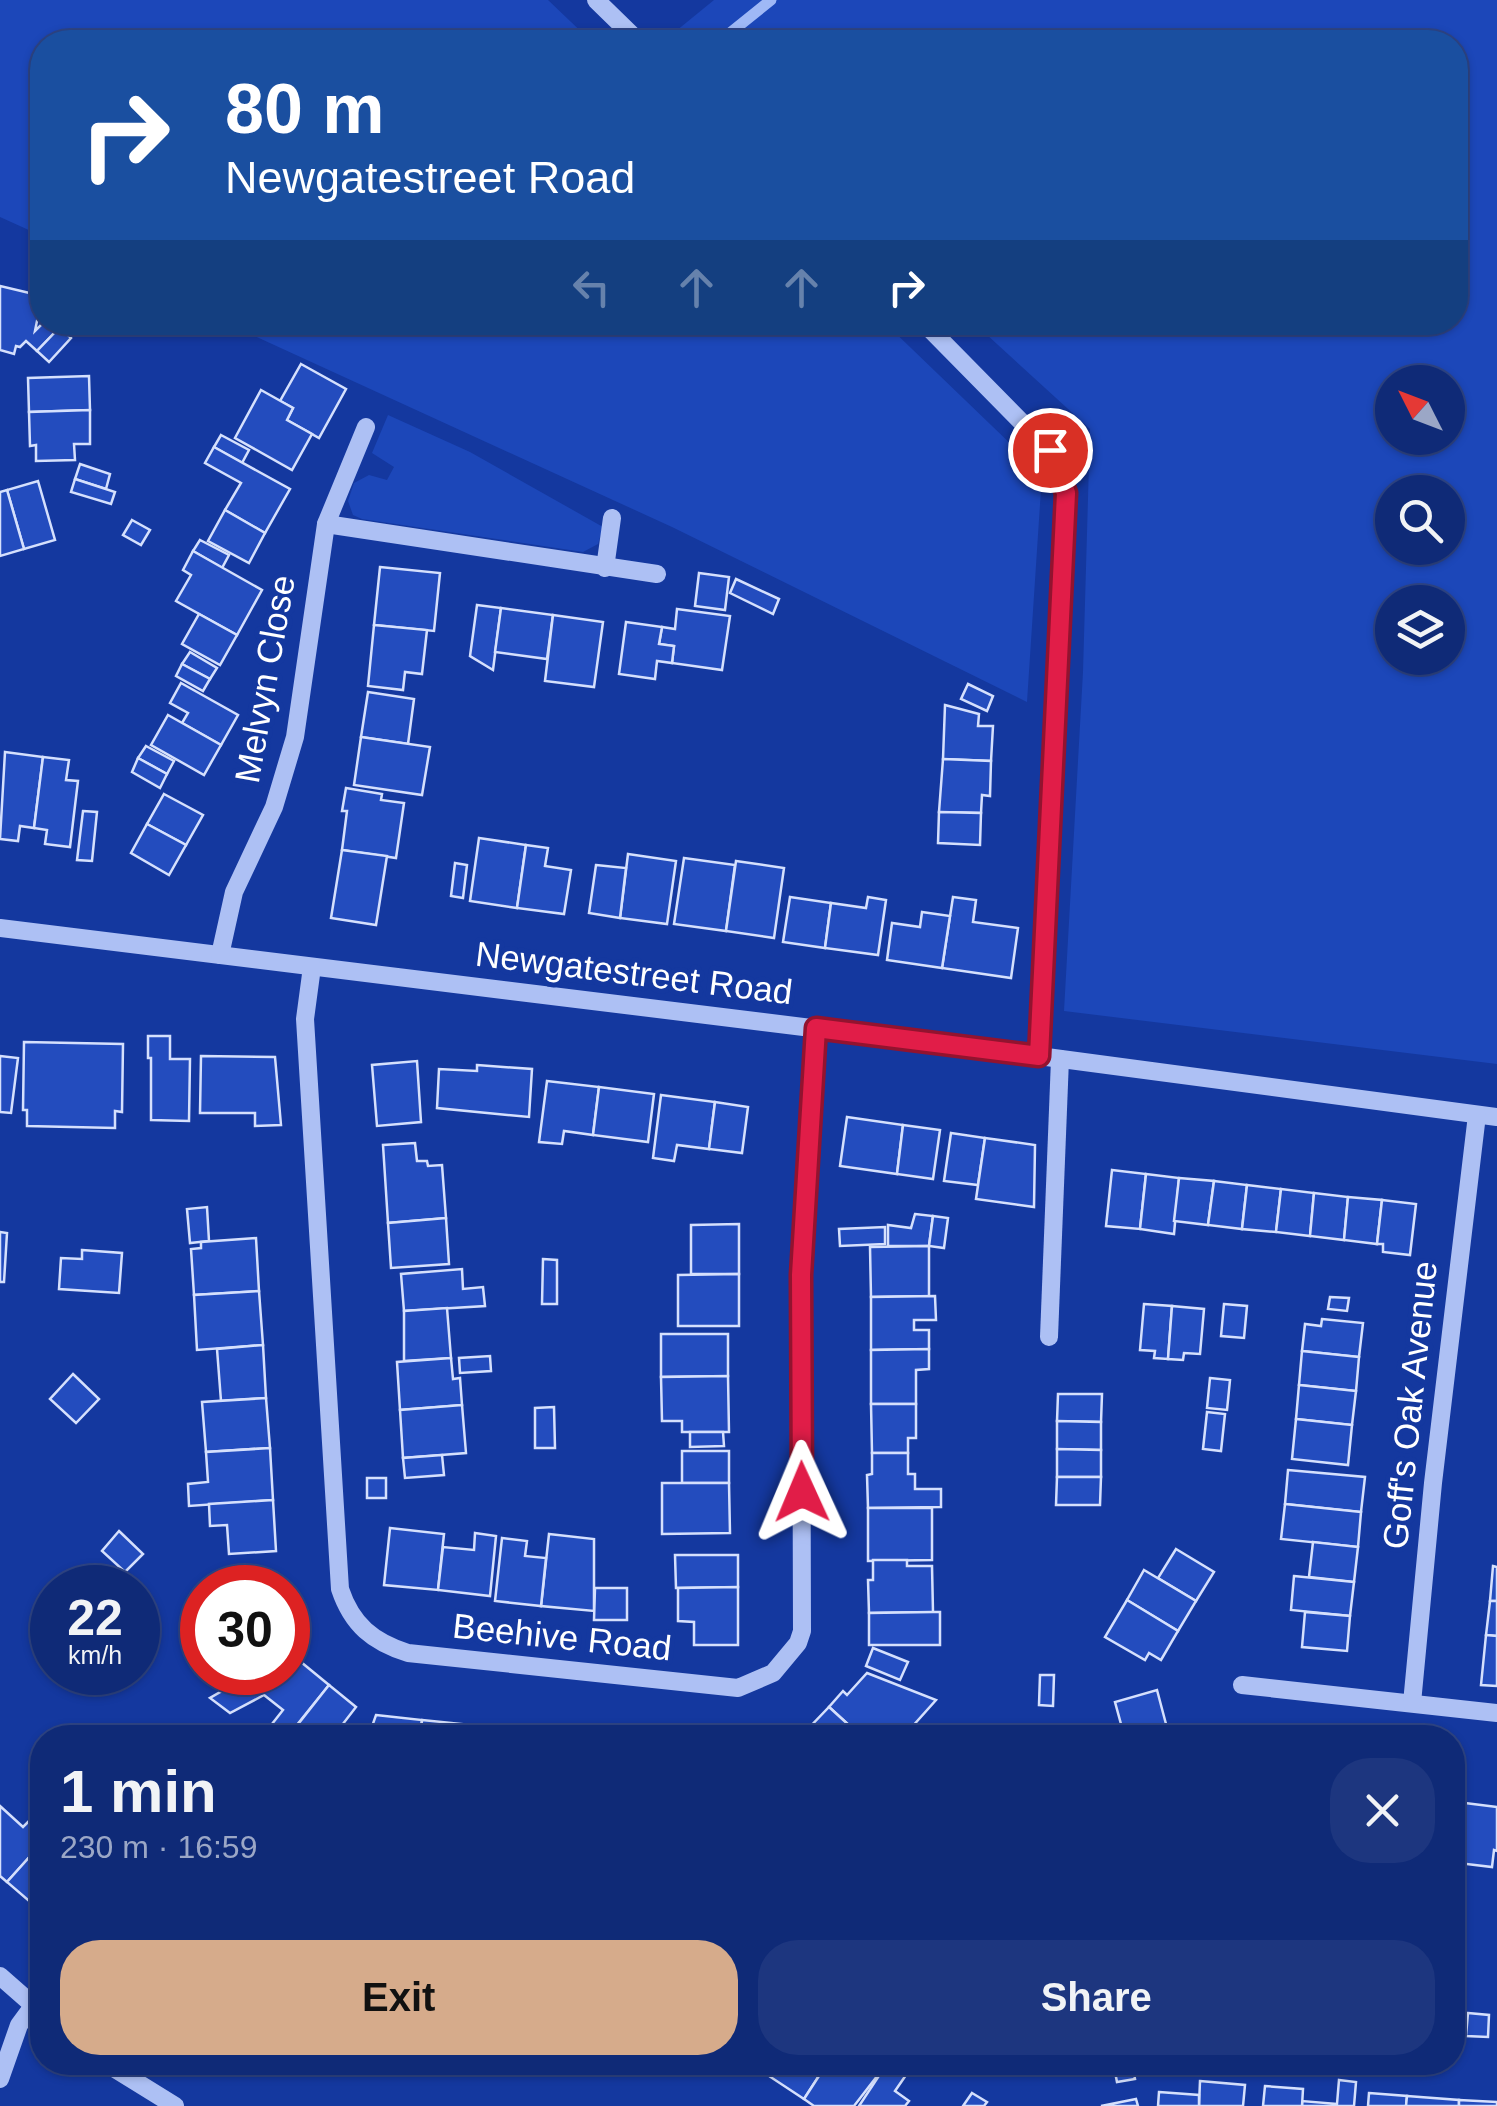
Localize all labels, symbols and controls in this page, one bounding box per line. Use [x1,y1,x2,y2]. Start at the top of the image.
icon: right [60,70,190,200]
text: 80 m [225,70,385,148]
text: Newgatestreet Road [225,152,635,203]
icon: left [564,260,619,315]
icon: ahead [669,260,724,315]
icon: ahead [774,260,829,315]
icon: right [879,260,934,315]
north arrow [1375,365,1465,455]
map controls [1375,365,1465,675]
pin [1008,408,1093,493]
icon: arrive [1023,423,1078,478]
button: search [1375,475,1465,565]
street label: Melvyn Close [227,572,302,786]
button: layers [1375,585,1465,675]
street label: Newgatestreet Road [473,934,795,1011]
street label: Goff's Oak Avenue [1375,1259,1444,1551]
position arrow [750,1440,854,1544]
speed limit sign: 30 [180,1565,310,1695]
text: 22 [67,1590,123,1646]
street label: Beehive Road [451,1606,673,1667]
text: km/h [68,1641,122,1669]
text: 1 min [60,1758,217,1825]
button: close [1330,1758,1435,1863]
text: 230 m · 16:59 [60,1829,257,1865]
button: Exit [60,1940,738,2055]
button: Share [758,1940,1435,2055]

